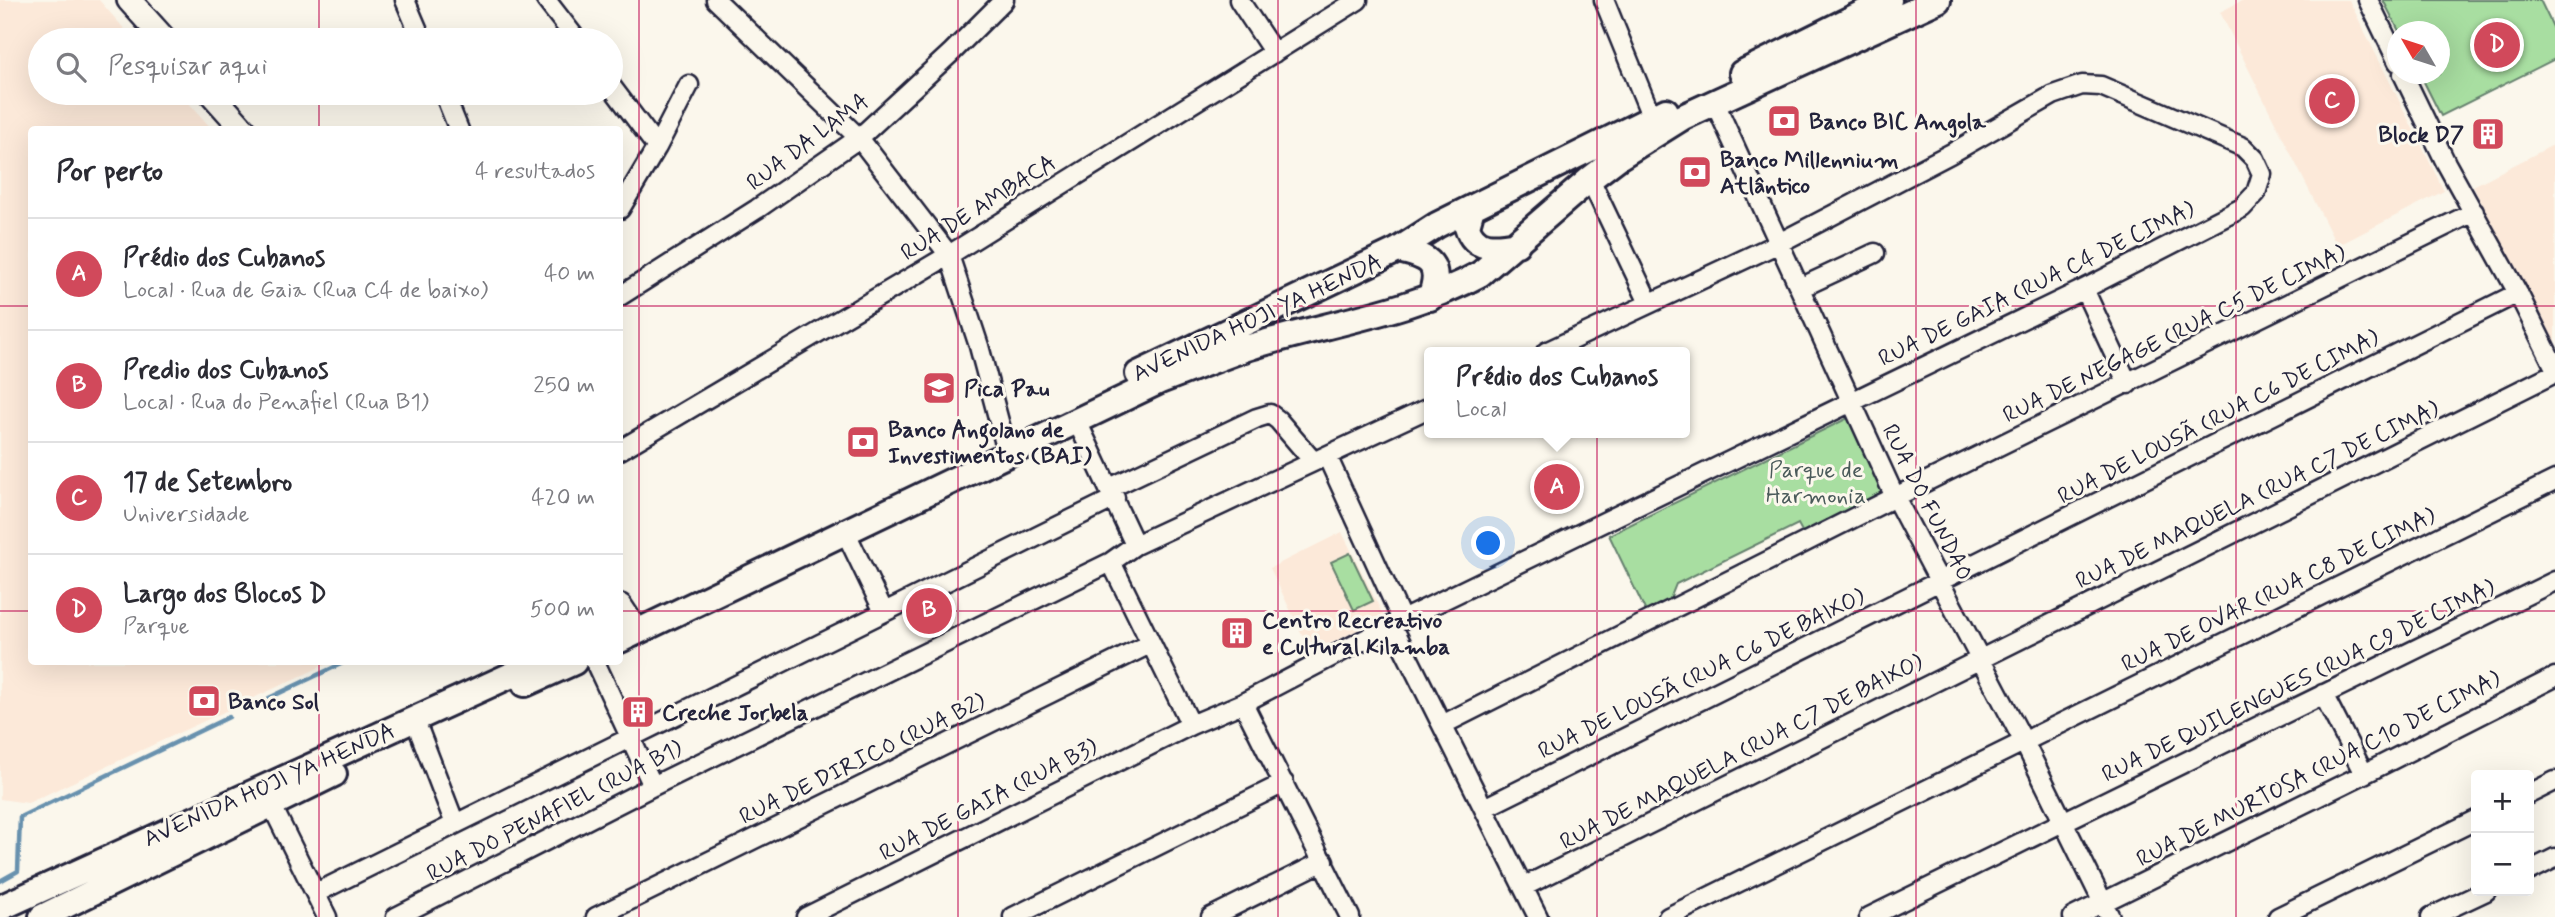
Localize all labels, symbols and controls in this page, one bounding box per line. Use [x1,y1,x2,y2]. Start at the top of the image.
pin: D [2474,19,2520,71]
north arrow [2387,21,2450,84]
search box [28,28,623,105]
icon: search [52,48,90,86]
text: Pesquisar aqui [108,50,267,84]
pin: C [2309,75,2355,127]
street label: RUA DA LAMA [741,87,875,198]
bank icon: Banco BIC Angola [1765,102,1803,140]
place label: Banco BIC Angola [1809,108,1987,138]
building icon: Block D7 [2469,115,2507,153]
place label: Block D7 [2378,121,2464,151]
place label: Banco Millennium Atlântico [1720,146,1899,202]
street label: RUA DE AMBACA [896,149,1062,269]
text: Por perto [56,152,163,191]
bank icon: Banco Millennium Atlântico [1676,153,1714,191]
text: 4 resultados [475,157,595,187]
street label: RUA DE GAIA (RUA C4 DE CIMA) [1874,195,2200,375]
street label: RUA DE NEGAGE (RUA C5 DE CIMA) [1998,238,2351,431]
text: Prédio dos Cubanos [123,242,325,276]
street label: AVENIDA HOJI YA HENDA [1128,248,1388,390]
text: A [71,259,87,289]
text: 40 m [544,259,595,289]
text: Local · Rua de Gaia (Rua C4 de baixo) [123,276,488,306]
street label: RUA DE LOUSÃ (RUA C6 DE CIMA) [2053,323,2385,512]
popup [1424,347,1690,438]
text: Predio dos Cubanos [123,354,329,388]
text: Prédio dos Cubanos [1456,361,1658,395]
school or university icon: Pica Pau [920,369,958,407]
text: B [72,371,86,401]
text: 250 m [533,371,595,401]
place label: Pica Pau [964,375,1050,405]
text: Local · Rua do Penafiel (Rua B1) [123,388,429,418]
street label: RUA DE MAQUELA (RUA C7 DE CIMA) [2071,394,2445,597]
text: Local [1456,395,1506,425]
place label: Banco Angolano de Investimentos (BAI) [888,416,1092,472]
street label: RUA DO FUNDAO [1874,420,1979,586]
bank icon: Banco Angolano de Investimentos (BAI) [844,423,882,461]
park label: Parque de Harmonia [1766,456,1866,512]
pin: A [1534,461,1580,513]
text: 17 de Setembro [123,466,292,500]
text: C [71,483,87,513]
text: 420 m [531,483,595,513]
text: Universidade [123,500,249,530]
street label: RUA DE OVAR (RUA C8 DE CIMA) [2117,501,2441,680]
your location [1471,526,1505,560]
street label: RUA DE QUILENGUES (RUA C9 DE CIMA) [2097,573,2501,790]
text: Largo dos Blocos D [123,578,327,612]
street label: RUA DE LOUSÃ (RUA C6 DE BAIXO) [1534,582,1870,767]
pin: B [906,585,952,637]
text: D [71,595,87,625]
text: 500 m [530,595,595,625]
place label: Centro Recreativo e Cultural Kilamba [1262,607,1450,663]
text: Parque [123,612,189,642]
building icon: Centro Recreativo e Cultural Kilamba [1218,614,1256,652]
street label: RUA DE MAQUELA (RUA C7 DE BAIXO) [1555,648,1929,858]
street label: RUA DE MURTOSA (RUA C10 DE CIMA) [2132,665,2506,875]
bank icon: Banco Sol [185,682,223,720]
street label: RUA DE DIRICO (RUA B2) [735,687,991,833]
place label: Banco Sol [228,688,320,718]
building icon: Creche Jorbela [619,693,657,731]
place label: Creche Jorbela [662,699,809,729]
street label: AVENIDA HOJI YA HENDA [139,717,400,855]
street label: RUA DE GAIA (RUA B3) [875,733,1103,869]
street label: RUA DO PENAFIEL (RUA B1) [422,734,688,889]
map controls [2471,770,2534,896]
button: + [2471,770,2534,833]
button: − [2471,833,2534,896]

